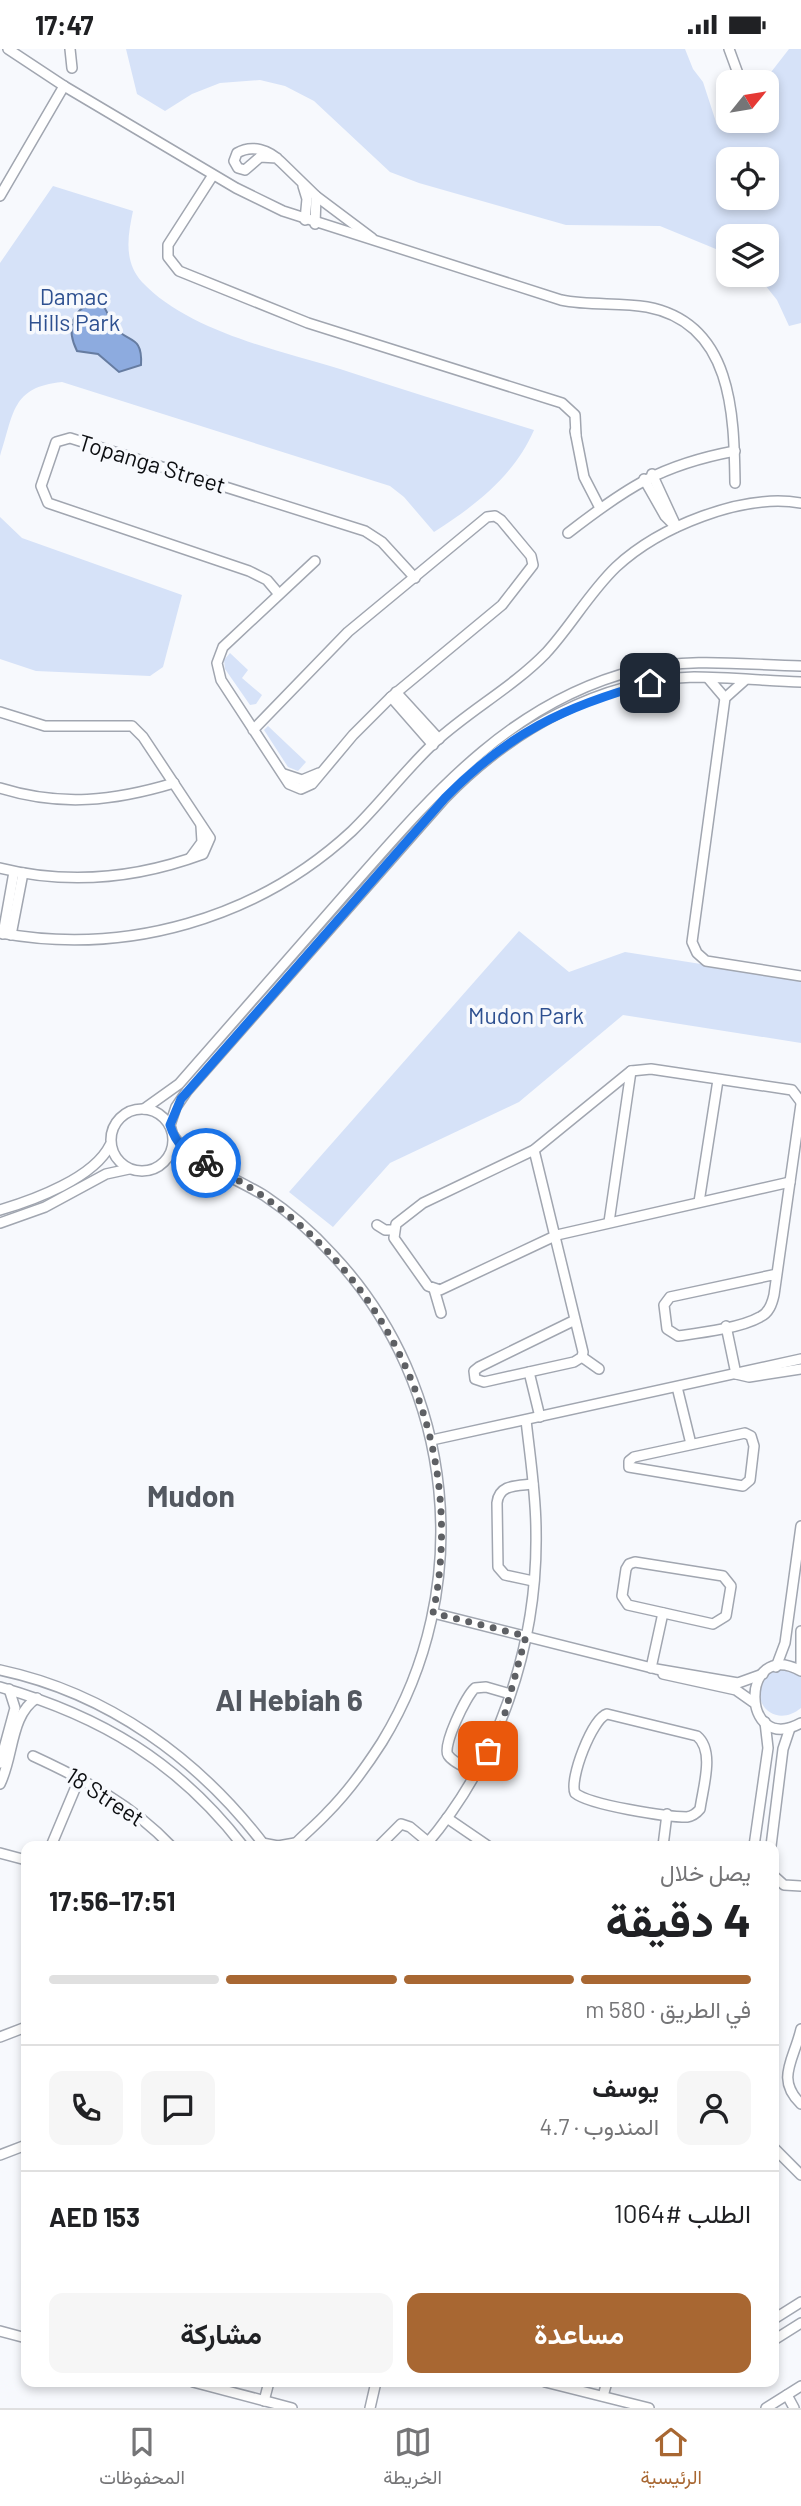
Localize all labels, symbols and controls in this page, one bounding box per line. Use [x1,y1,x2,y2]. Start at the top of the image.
text: 17:47 [35,9,93,40]
north arrow [716,70,779,133]
map controls [716,70,779,287]
button: locate [716,147,779,210]
button: layers [716,224,779,287]
park label: Damac Hills Park [28,282,120,336]
street label: Topanga Street [75,427,229,499]
pin [620,653,680,713]
icon: home [631,664,669,702]
park label: Mudon Park [468,1001,584,1029]
courier [171,1128,241,1198]
icon: bike [187,1144,225,1182]
district label: Mudon [147,1477,235,1513]
district label: Al Hebiah 6 [215,1681,363,1717]
pin [458,1721,518,1781]
icon: bag [469,1732,507,1770]
street label: 18 Street [61,1761,150,1832]
text: يصل خلال [660,1858,751,1886]
text: 17:51–17:56 [49,1885,175,1916]
text: 4 دقيقة [605,1891,751,1946]
text: في الطريق · 580 m [585,1995,751,2023]
button: phone [49,2071,123,2145]
button: chat [141,2071,215,2145]
text: يوسف [592,2071,659,2102]
button: person [677,2071,751,2145]
text: المندوب · 4.7 [540,2112,659,2140]
text: الطلب #1064 [614,2197,751,2228]
text: AED 153 [49,2201,140,2232]
button: مشاركة [49,2293,393,2373]
button: مساعدة [407,2293,751,2373]
tab: المحفوظات [99,2423,185,2494]
tab: الخريطة [383,2423,442,2494]
tab: الرئيسية [640,2423,702,2494]

